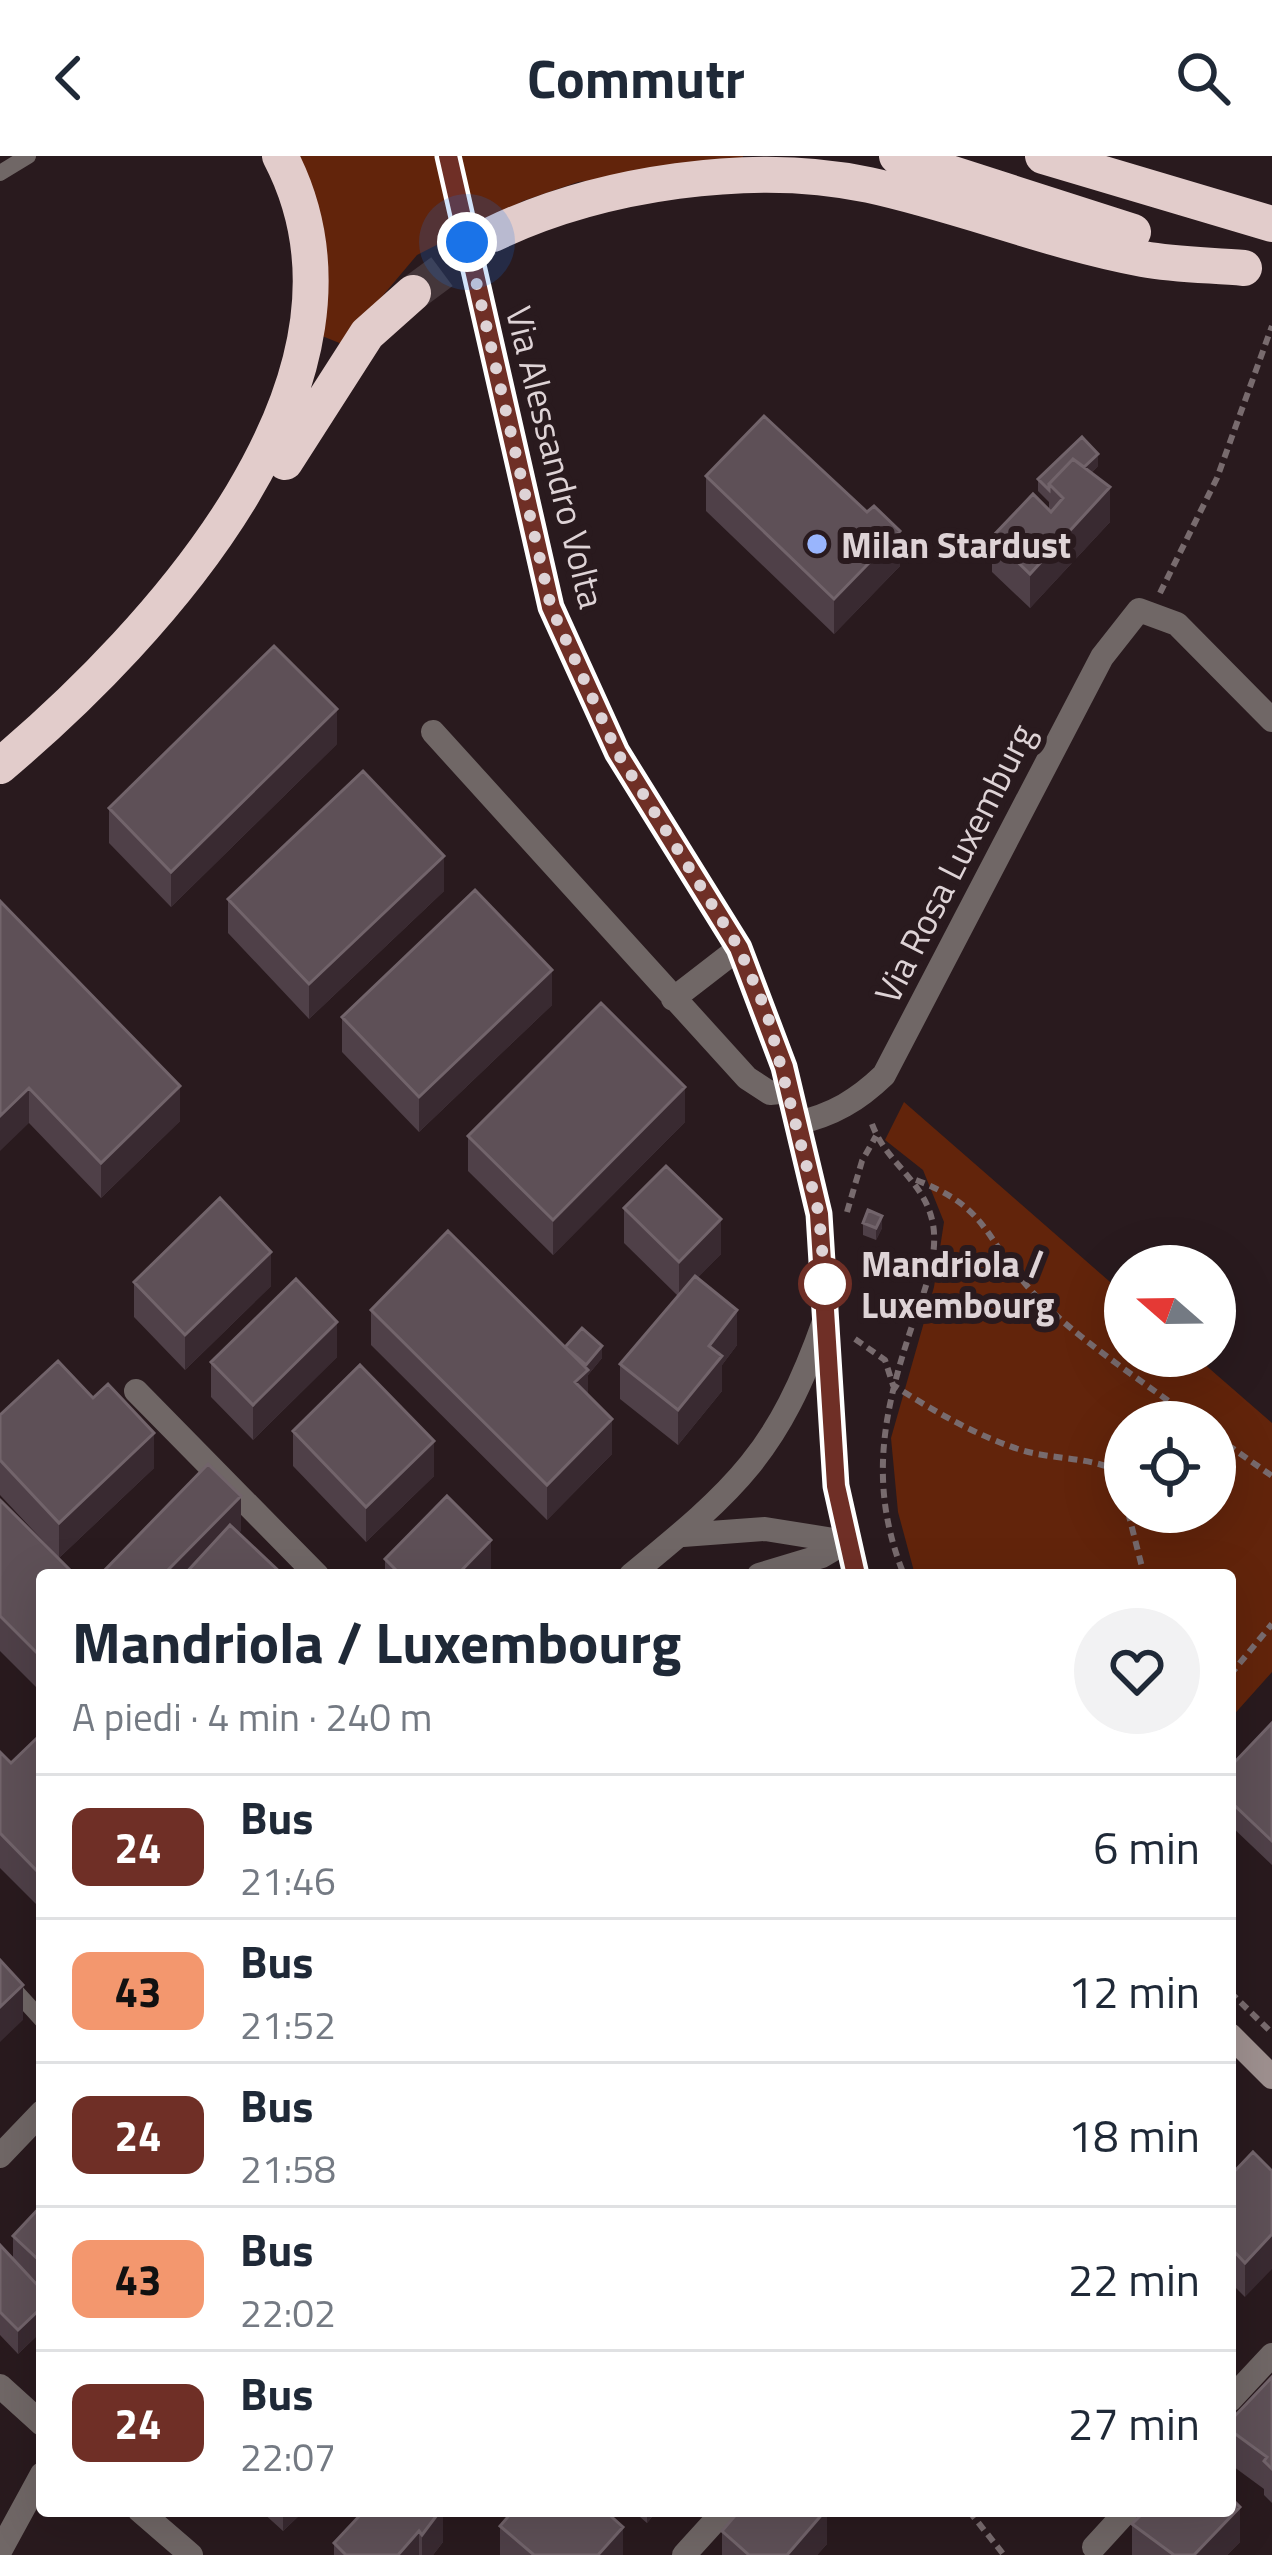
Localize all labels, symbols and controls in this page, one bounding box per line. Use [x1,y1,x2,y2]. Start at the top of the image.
text: Commutr [527,37,745,119]
icon: back [36,45,102,111]
icon: search [1170,45,1236,111]
your location [437,212,497,272]
street label: Via Alessandro Volta [492,300,620,614]
place label: Milan Stardust [841,517,1071,572]
marker: Milan Stardust [804,531,830,557]
street label: Via Rosa Luxemburg [860,714,1048,1012]
place label: Mandriola / Luxembourg [861,1236,1054,1332]
north arrow [1104,1245,1236,1377]
map controls [1104,1245,1236,1533]
marker: Mandriola / Luxembourg [800,1259,850,1309]
button: locate [1104,1401,1236,1533]
text: Mandriola / Luxembourg [72,1598,682,1685]
button: heart [1074,1608,1200,1734]
text: A piedi · 4 min · 240 m [72,1687,432,1746]
text: Bus [240,1783,314,1851]
text: 6 min [1093,1813,1200,1881]
text: 24 [114,1815,162,1879]
text: 21:46 [240,1851,336,1910]
text: Bus [240,1927,314,1995]
text: 12 min [1068,1957,1200,2025]
text: 43 [114,1959,162,2023]
text: 21:52 [240,1995,336,2054]
text: Bus [240,2071,314,2139]
text: 18 min [1068,2101,1200,2169]
text: 24 [114,2103,162,2167]
text: 21:58 [240,2139,336,2198]
text: Bus [240,2215,314,2283]
text: 22 min [1068,2245,1200,2313]
text: 43 [114,2247,162,2311]
text: 22:02 [240,2283,336,2342]
text: Bus [240,2359,314,2427]
text: 27 min [1068,2389,1200,2457]
text: 24 [114,2391,162,2455]
text: 22:07 [240,2427,336,2486]

